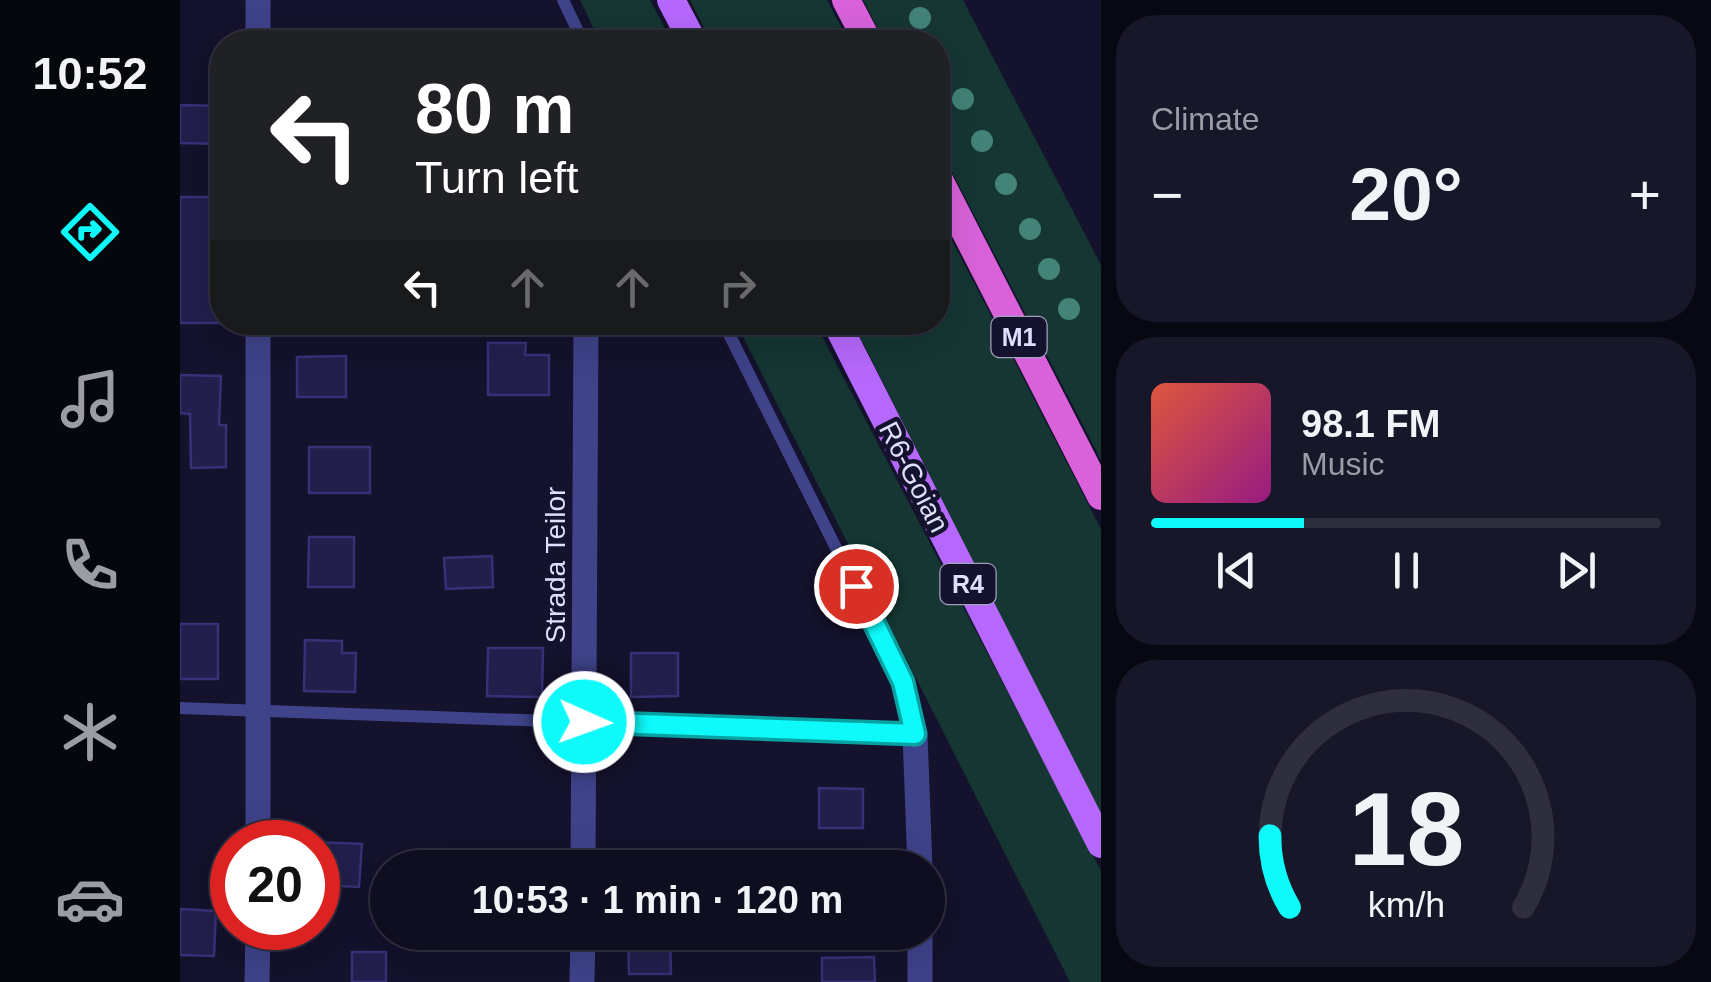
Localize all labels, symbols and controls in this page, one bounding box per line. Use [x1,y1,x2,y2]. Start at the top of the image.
text: 10:52 [32,48,148,99]
icon: left [250,70,380,200]
text: 80 m [415,70,575,148]
text: Climate [1151,101,1259,137]
text: Turn left [415,152,578,203]
text: 20° [1349,152,1463,236]
text: − [1151,164,1183,226]
text: + [1629,164,1661,226]
icon: directions [55,197,125,267]
icon: left [395,260,450,315]
icon: ahead [500,260,555,315]
icon: ahead [605,260,660,315]
icon: right [710,260,765,315]
road number: M1 [992,317,1046,357]
icon: music [55,364,125,434]
text: 98.1 FM [1301,403,1440,445]
street label: R6-Goian [873,417,955,537]
text: Music [1301,446,1385,482]
street label: Strada Teilor [540,487,571,643]
icon: phone [55,530,125,600]
icon: previous [1209,543,1264,598]
icon: pause [1379,543,1434,598]
icon: next [1549,543,1604,598]
pin [814,544,899,629]
icon: arrive [829,559,884,614]
road number: R4 [940,564,996,604]
position arrow [532,670,636,774]
icon: climate [55,697,125,767]
text: 18 [1348,771,1464,887]
speed limit sign: 20 [210,820,340,950]
icon: car [55,864,125,934]
text: 10:53 · 1 min · 120 m [472,879,843,921]
text: km/h [1367,885,1445,925]

